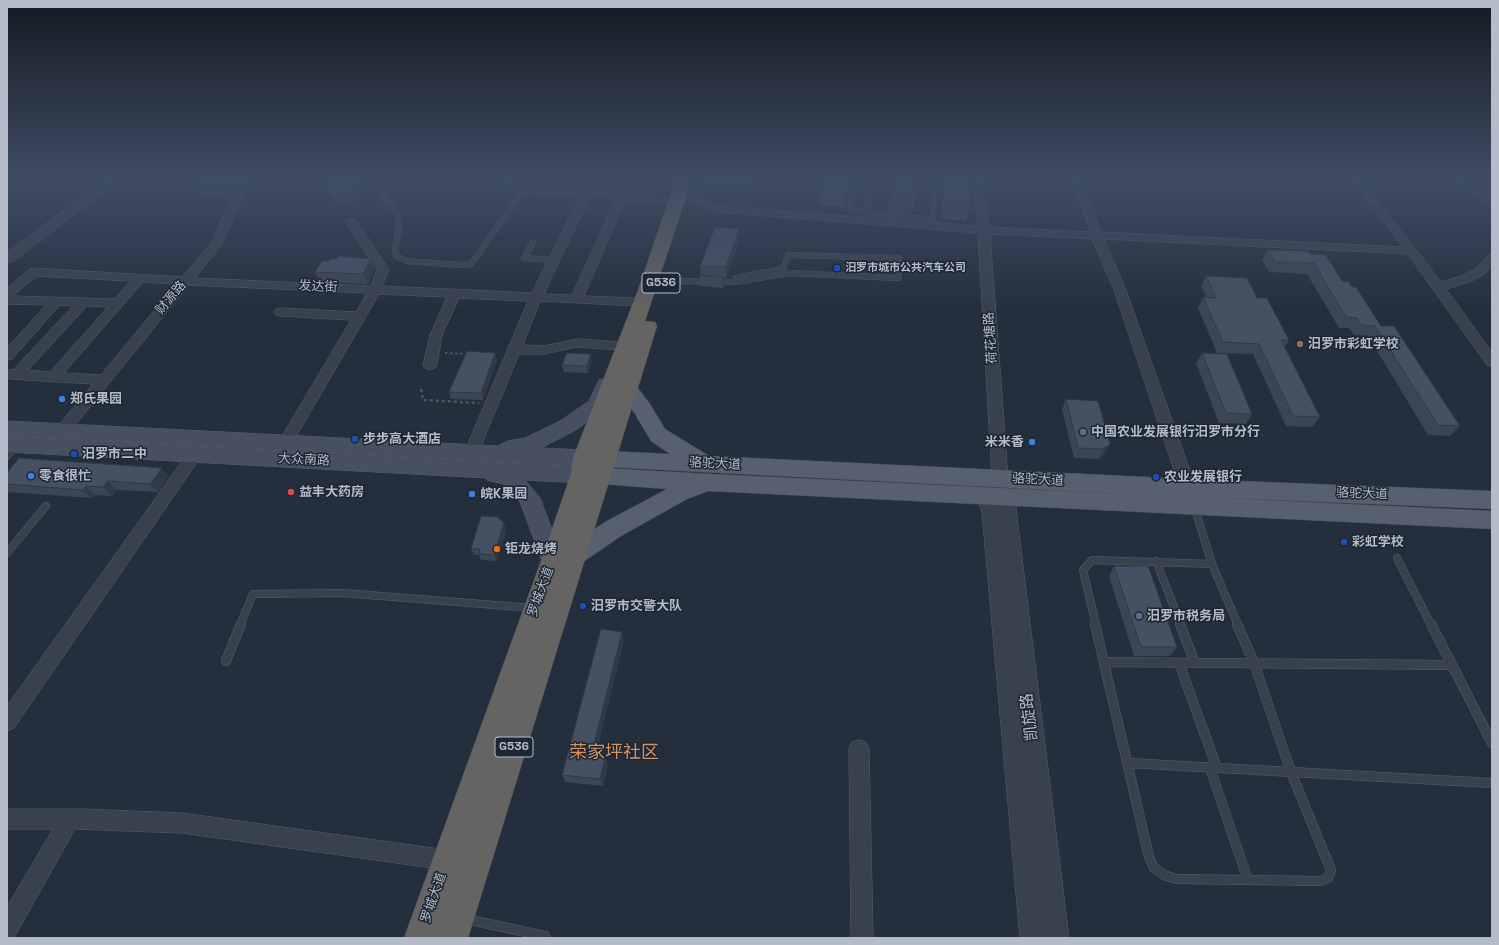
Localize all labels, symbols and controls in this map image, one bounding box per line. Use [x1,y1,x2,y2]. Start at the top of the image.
place label: 汨罗市城市公共汽车公司 [845,261,966,275]
marker: 汨罗市城市公共汽车公司 [832,263,842,273]
road number: G536 [642,273,680,293]
street label: 财源路 [152,278,190,318]
street label: 发达街 [298,278,338,296]
street label: 荷花塘路 [981,312,1001,364]
place label: 汨罗市彩虹学校 [1308,336,1399,352]
marker: 汨罗市彩虹学校 [1295,339,1305,349]
place label: 郑氏果园 [70,391,122,407]
marker: 郑氏果园 [57,394,67,404]
place label: 中国农业发展银行汨罗市分行 [1091,424,1260,440]
marker: 中国农业发展银行汨罗市分行 [1078,427,1088,437]
place label: 步步高大酒店 [363,431,441,447]
marker: 步步高大酒店 [350,434,360,444]
place label: 米米香 [985,434,1024,450]
marker: 米米香 [1027,437,1037,447]
place label: 汨罗市二中 [82,446,147,462]
marker: 汨罗市二中 [69,449,79,459]
street label: 大众南路 [278,451,330,469]
street label: 骆驼大道 [689,455,741,473]
place label: 零食很忙 [39,468,91,484]
place label: 农业发展银行 [1164,469,1242,485]
marker: 零食很忙 [26,471,36,481]
street label: 骆驼大道 [1012,471,1064,489]
marker: 农业发展银行 [1151,472,1161,482]
place label: 益丰大药房 [299,484,364,500]
street label: 骆驼大道 [1336,485,1388,503]
place label: 皖K果园 [480,486,527,502]
marker: 益丰大药房 [286,487,296,497]
marker: 皖K果园 [467,489,477,499]
place label: 彩虹学校 [1352,534,1404,550]
marker: 彩虹学校 [1339,537,1349,547]
place label: 钜龙烧烤 [505,541,557,557]
marker: 钜龙烧烤 [492,544,502,554]
street label: 罗城大道 [525,565,557,619]
place label: 汨罗市交警大队 [591,598,682,614]
marker: 汨罗市交警大队 [578,601,588,611]
place label: 汨罗市税务局 [1147,608,1225,624]
marker: 汨罗市税务局 [1134,611,1144,621]
street label: 凯旋路 [1018,692,1042,742]
road number: G536 [495,737,533,757]
district label: 荣家坪社区 [569,742,659,764]
street label: 罗城大道 [418,871,450,925]

